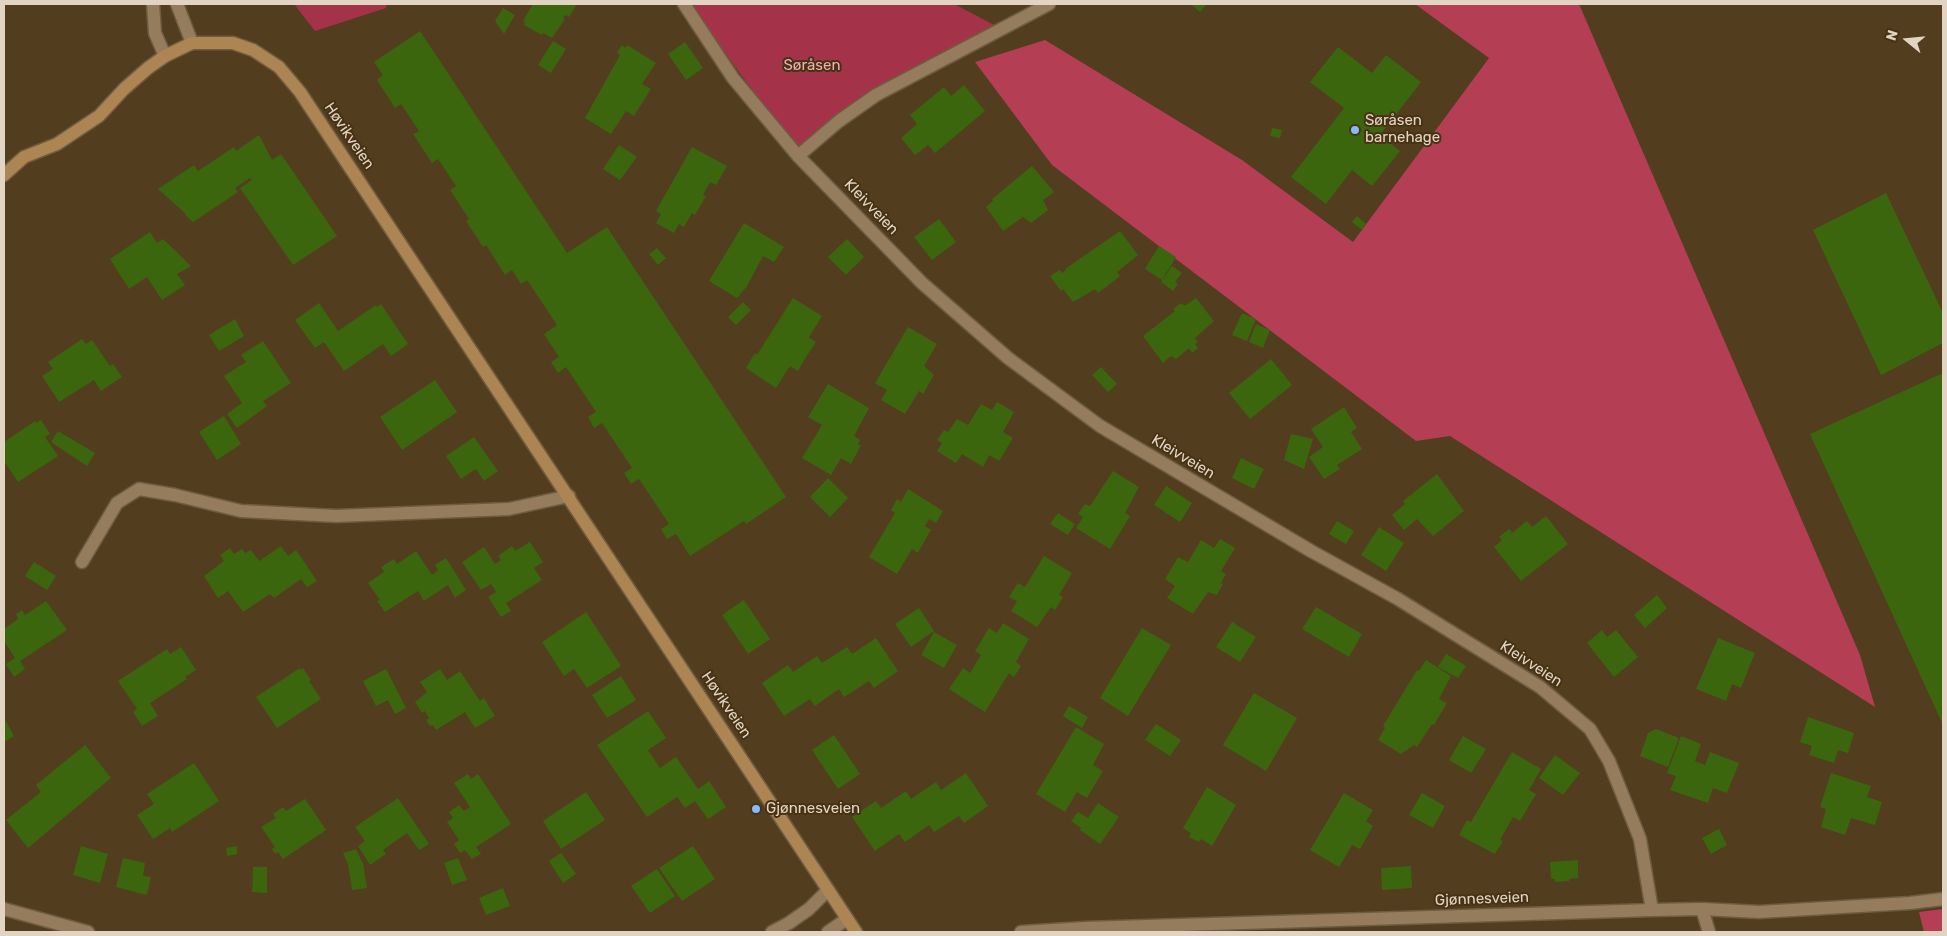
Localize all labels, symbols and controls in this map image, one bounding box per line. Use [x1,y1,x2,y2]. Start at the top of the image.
north arrow [1882,15,1932,65]
text: N [1883,28,1902,43]
park label: Søråsen [784,57,840,75]
street label: Høvikveien [320,99,378,173]
place label: Søråsen barnehage [1365,112,1440,147]
marker: Søråsen barnehage [1349,124,1361,136]
street label: Kleivveien [840,175,902,239]
street label: Kleivveien [1148,431,1218,483]
street label: Kleivveien [1497,637,1565,691]
street label: Høvikveien [697,668,755,742]
place label: Gjønnesveien [766,800,860,818]
marker: Gjønnesveien [750,803,762,815]
street label: Gjønnesveien [1435,888,1529,910]

